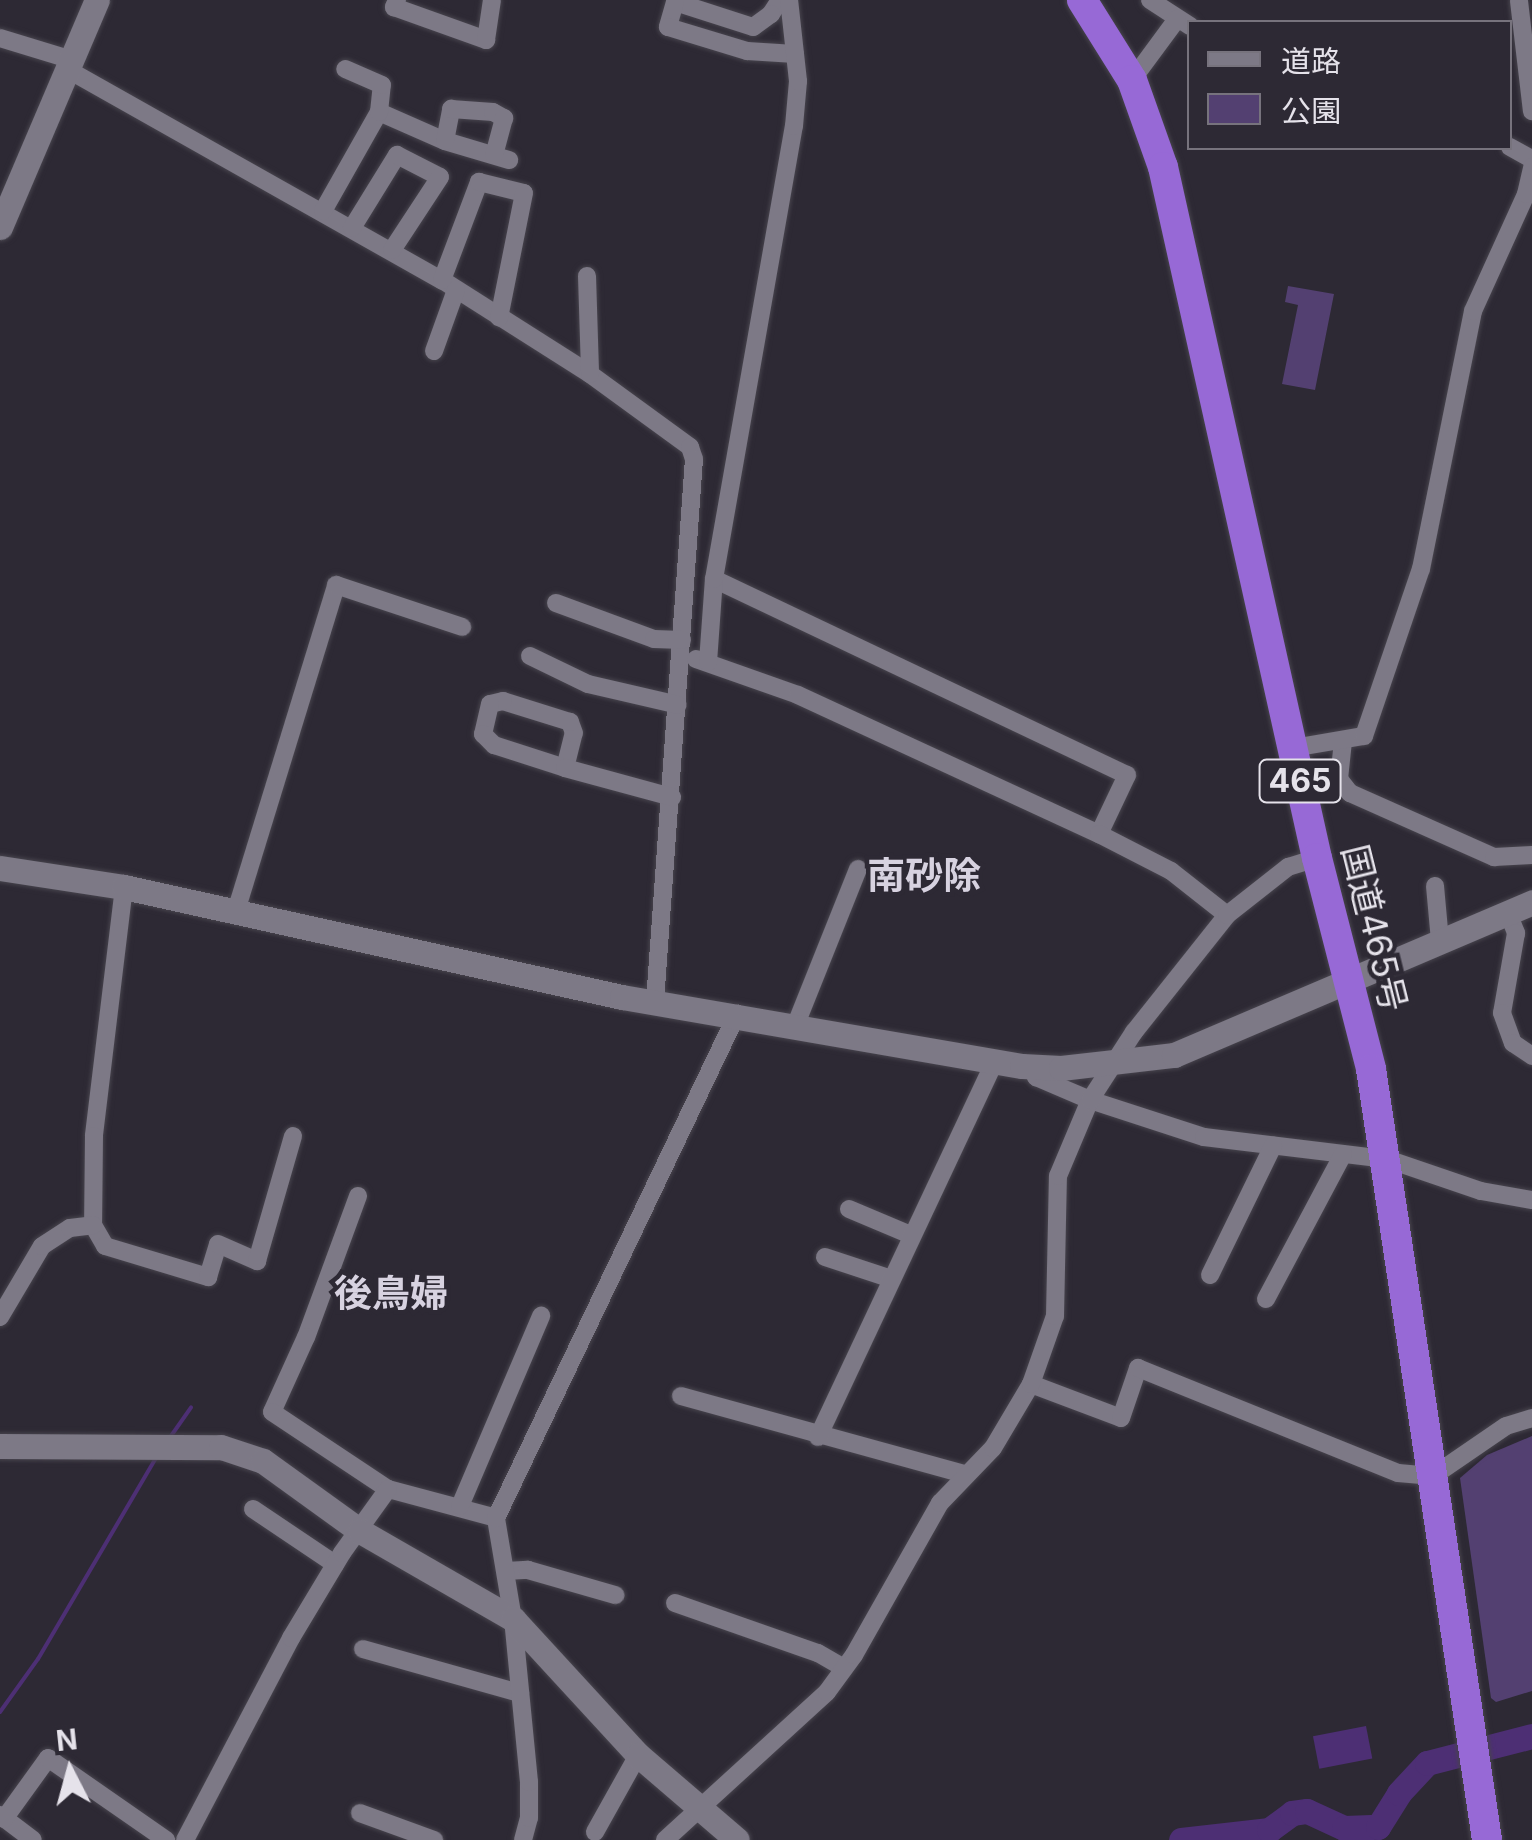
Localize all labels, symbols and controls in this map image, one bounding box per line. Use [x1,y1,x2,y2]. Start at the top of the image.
legend [1187,20,1512,150]
text: 道路 [1281,43,1341,79]
text: 公園 [1281,93,1341,129]
road number: 465 [1258,754,1342,808]
street label: 国道465号 [1334,840,1416,1016]
district label: 南砂除 [867,853,981,899]
district label: 後鳥婦 [334,1271,448,1317]
north arrow [20,1720,120,1820]
text: N [54,1722,79,1758]

